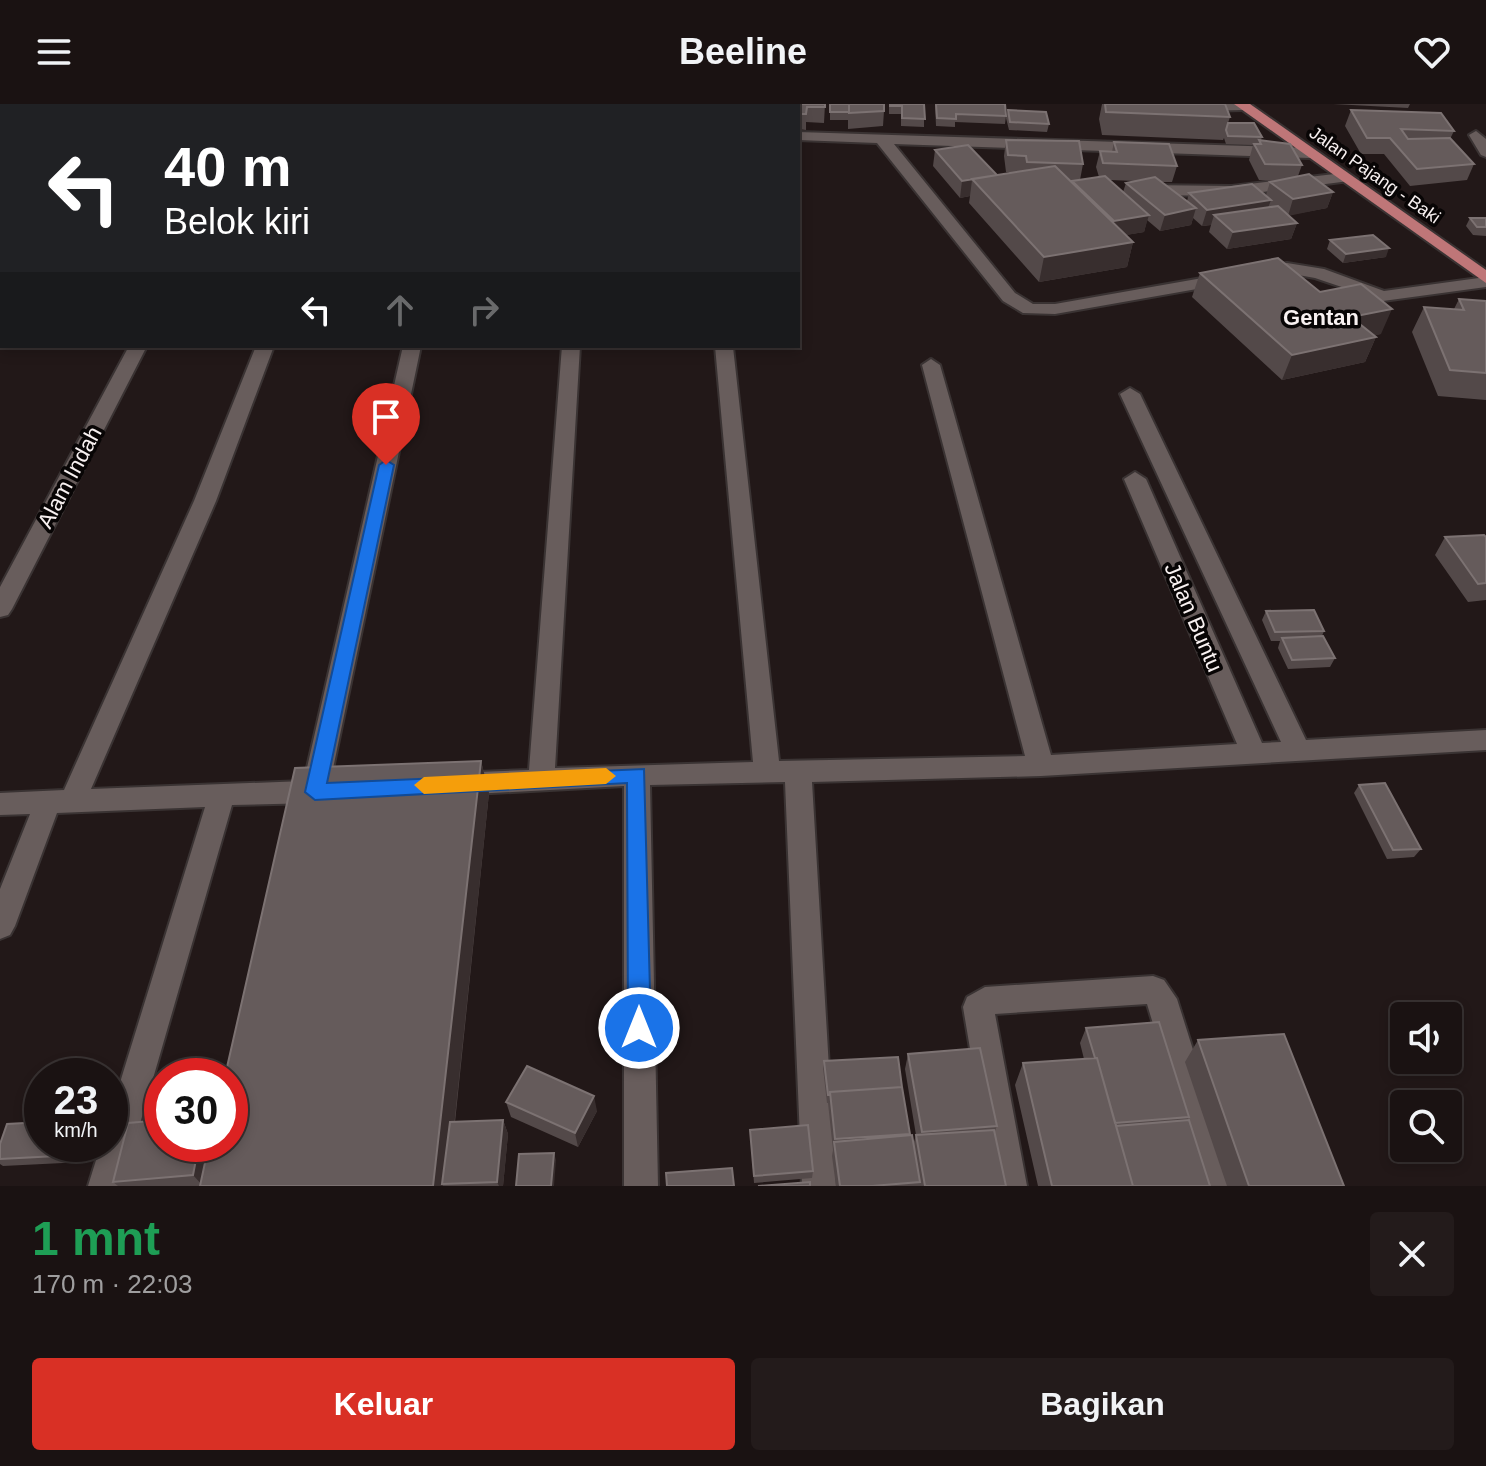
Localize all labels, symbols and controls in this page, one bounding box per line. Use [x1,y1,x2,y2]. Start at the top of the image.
icon: menu [32,30,76,74]
icon: heart [1410,30,1454,74]
text: Beeline [679,31,807,72]
street label: Jalan Pajang - Baki [1306,122,1444,228]
text: 40 m [164,135,292,198]
icon: left [32,136,136,240]
text: Belok kiri [164,201,310,242]
icon: left [294,288,338,332]
icon: ahead [378,288,422,332]
icon: right [462,288,506,332]
district label: Gentan [1283,305,1359,330]
pin [352,383,420,465]
icon: arrive [364,395,408,439]
street label: Alam Indah [32,422,107,532]
street label: Jalan Buntu [1159,559,1228,676]
position arrow [597,986,681,1070]
map controls [1390,1002,1462,1162]
button: sound [1390,1002,1462,1074]
speed limit sign: 30 [144,1058,248,1162]
text: 23 [54,1078,98,1122]
button: search [1390,1090,1462,1162]
text: km/h [54,1119,98,1141]
text: 1 mnt [32,1212,160,1265]
button: close [1370,1212,1454,1296]
text: 170 m · 22:03 [32,1269,192,1299]
button: Keluar [32,1358,735,1450]
button: Bagikan [751,1358,1454,1450]

